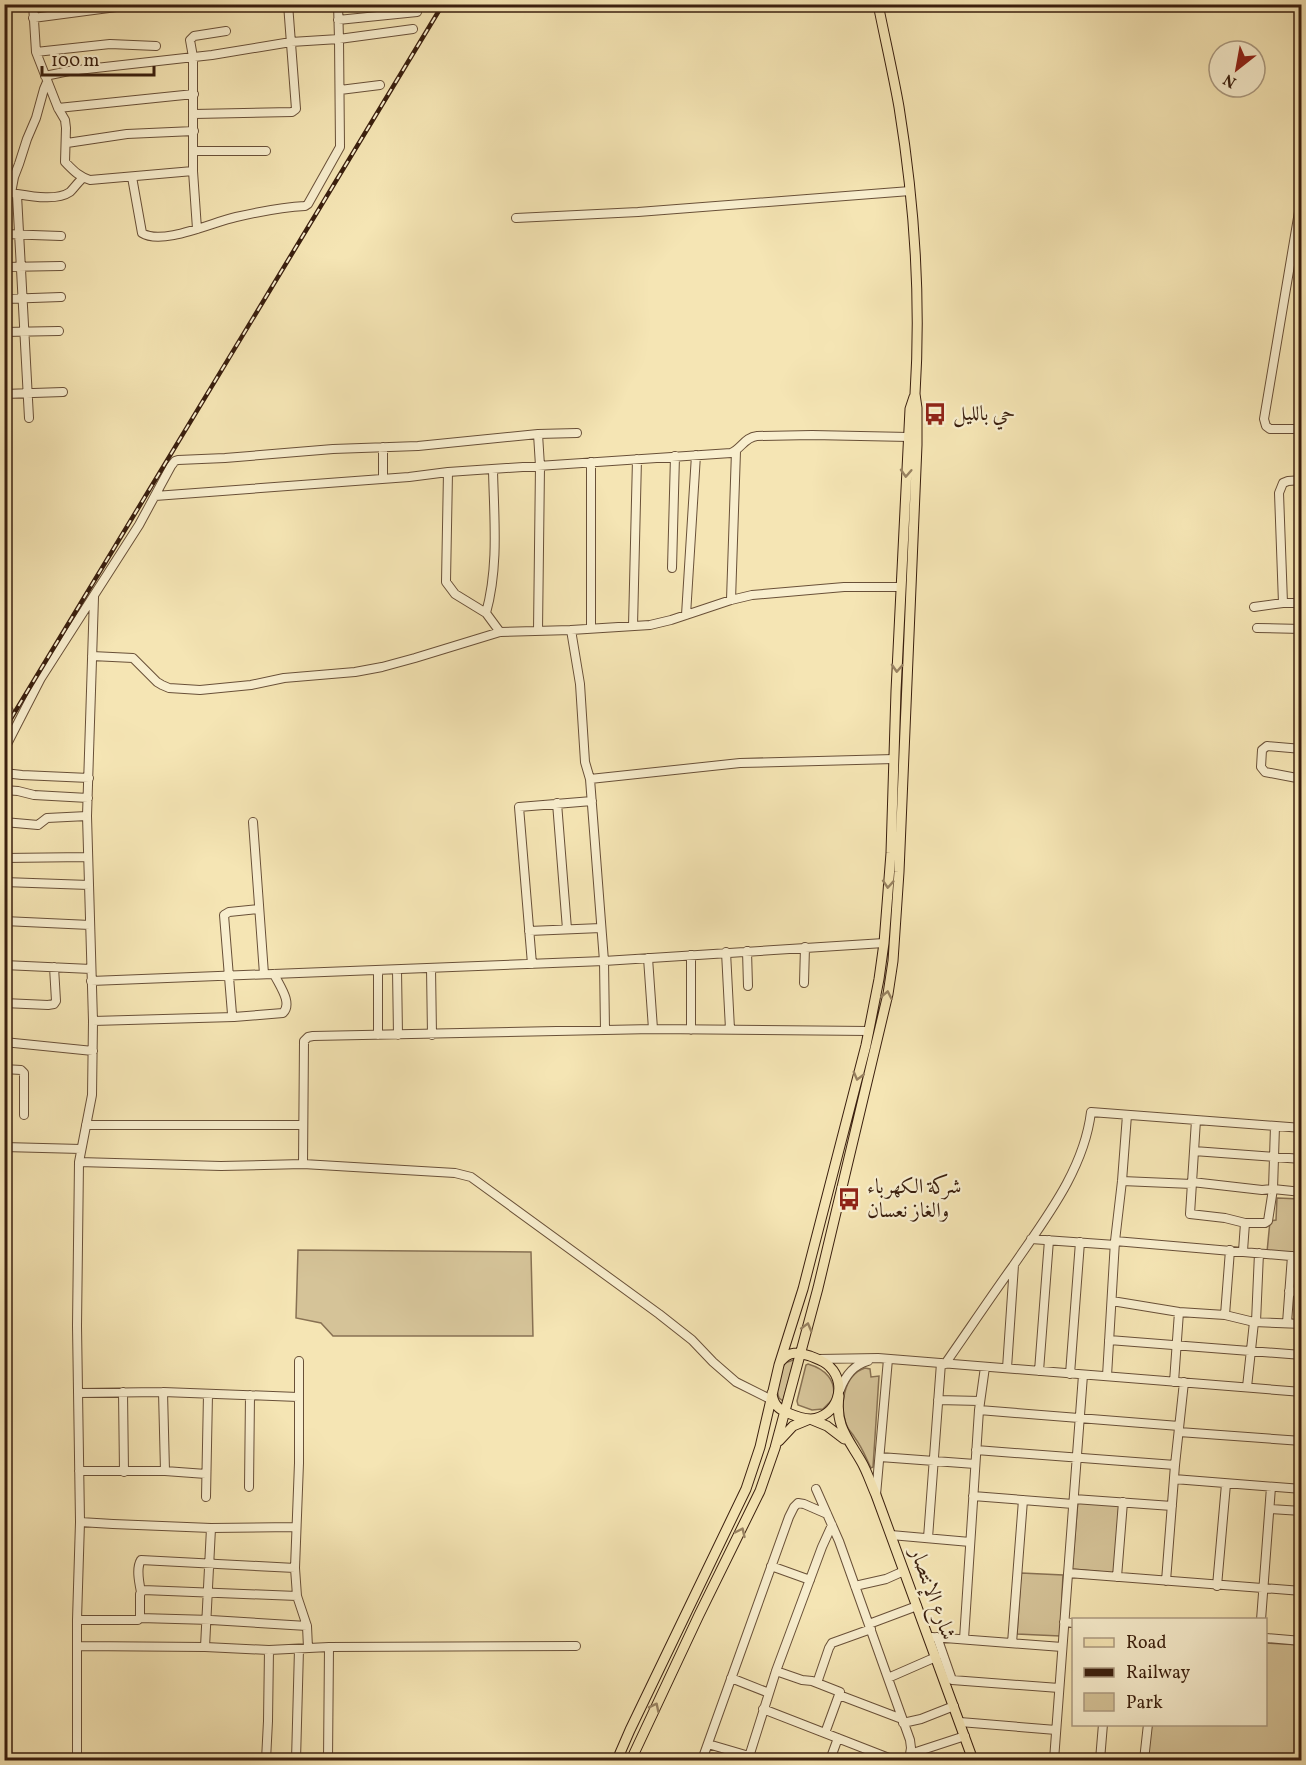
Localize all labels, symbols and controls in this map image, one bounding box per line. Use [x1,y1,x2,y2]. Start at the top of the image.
scale bar [42,39,154,77]
north arrow [1207,39,1267,99]
text: 100 m [51,49,100,74]
text: N [1219,68,1241,93]
place label: حي بالليل [953,400,1016,430]
bus stop icon: حي بالليل [922,401,948,427]
one-way arrow [900,469,913,478]
one-way arrow [891,663,904,672]
one-way arrow [882,879,895,888]
one-way arrow [880,990,893,1000]
one-way arrow [853,1070,865,1081]
place label: شركة الكهرباء والغاز نعسان [867,1173,961,1226]
bus stop icon: شركة الكهرباء والغاز نعسان [836,1186,862,1212]
one-way arrow [800,1322,812,1333]
one-way arrow [733,1527,745,1538]
street label: شارع الإنتصار [899,1542,962,1645]
legend [1072,1618,1267,1726]
text: Road [1126,1631,1167,1656]
text: Railway [1126,1661,1190,1686]
text: Park [1126,1691,1163,1716]
one-way arrow [648,1703,660,1714]

